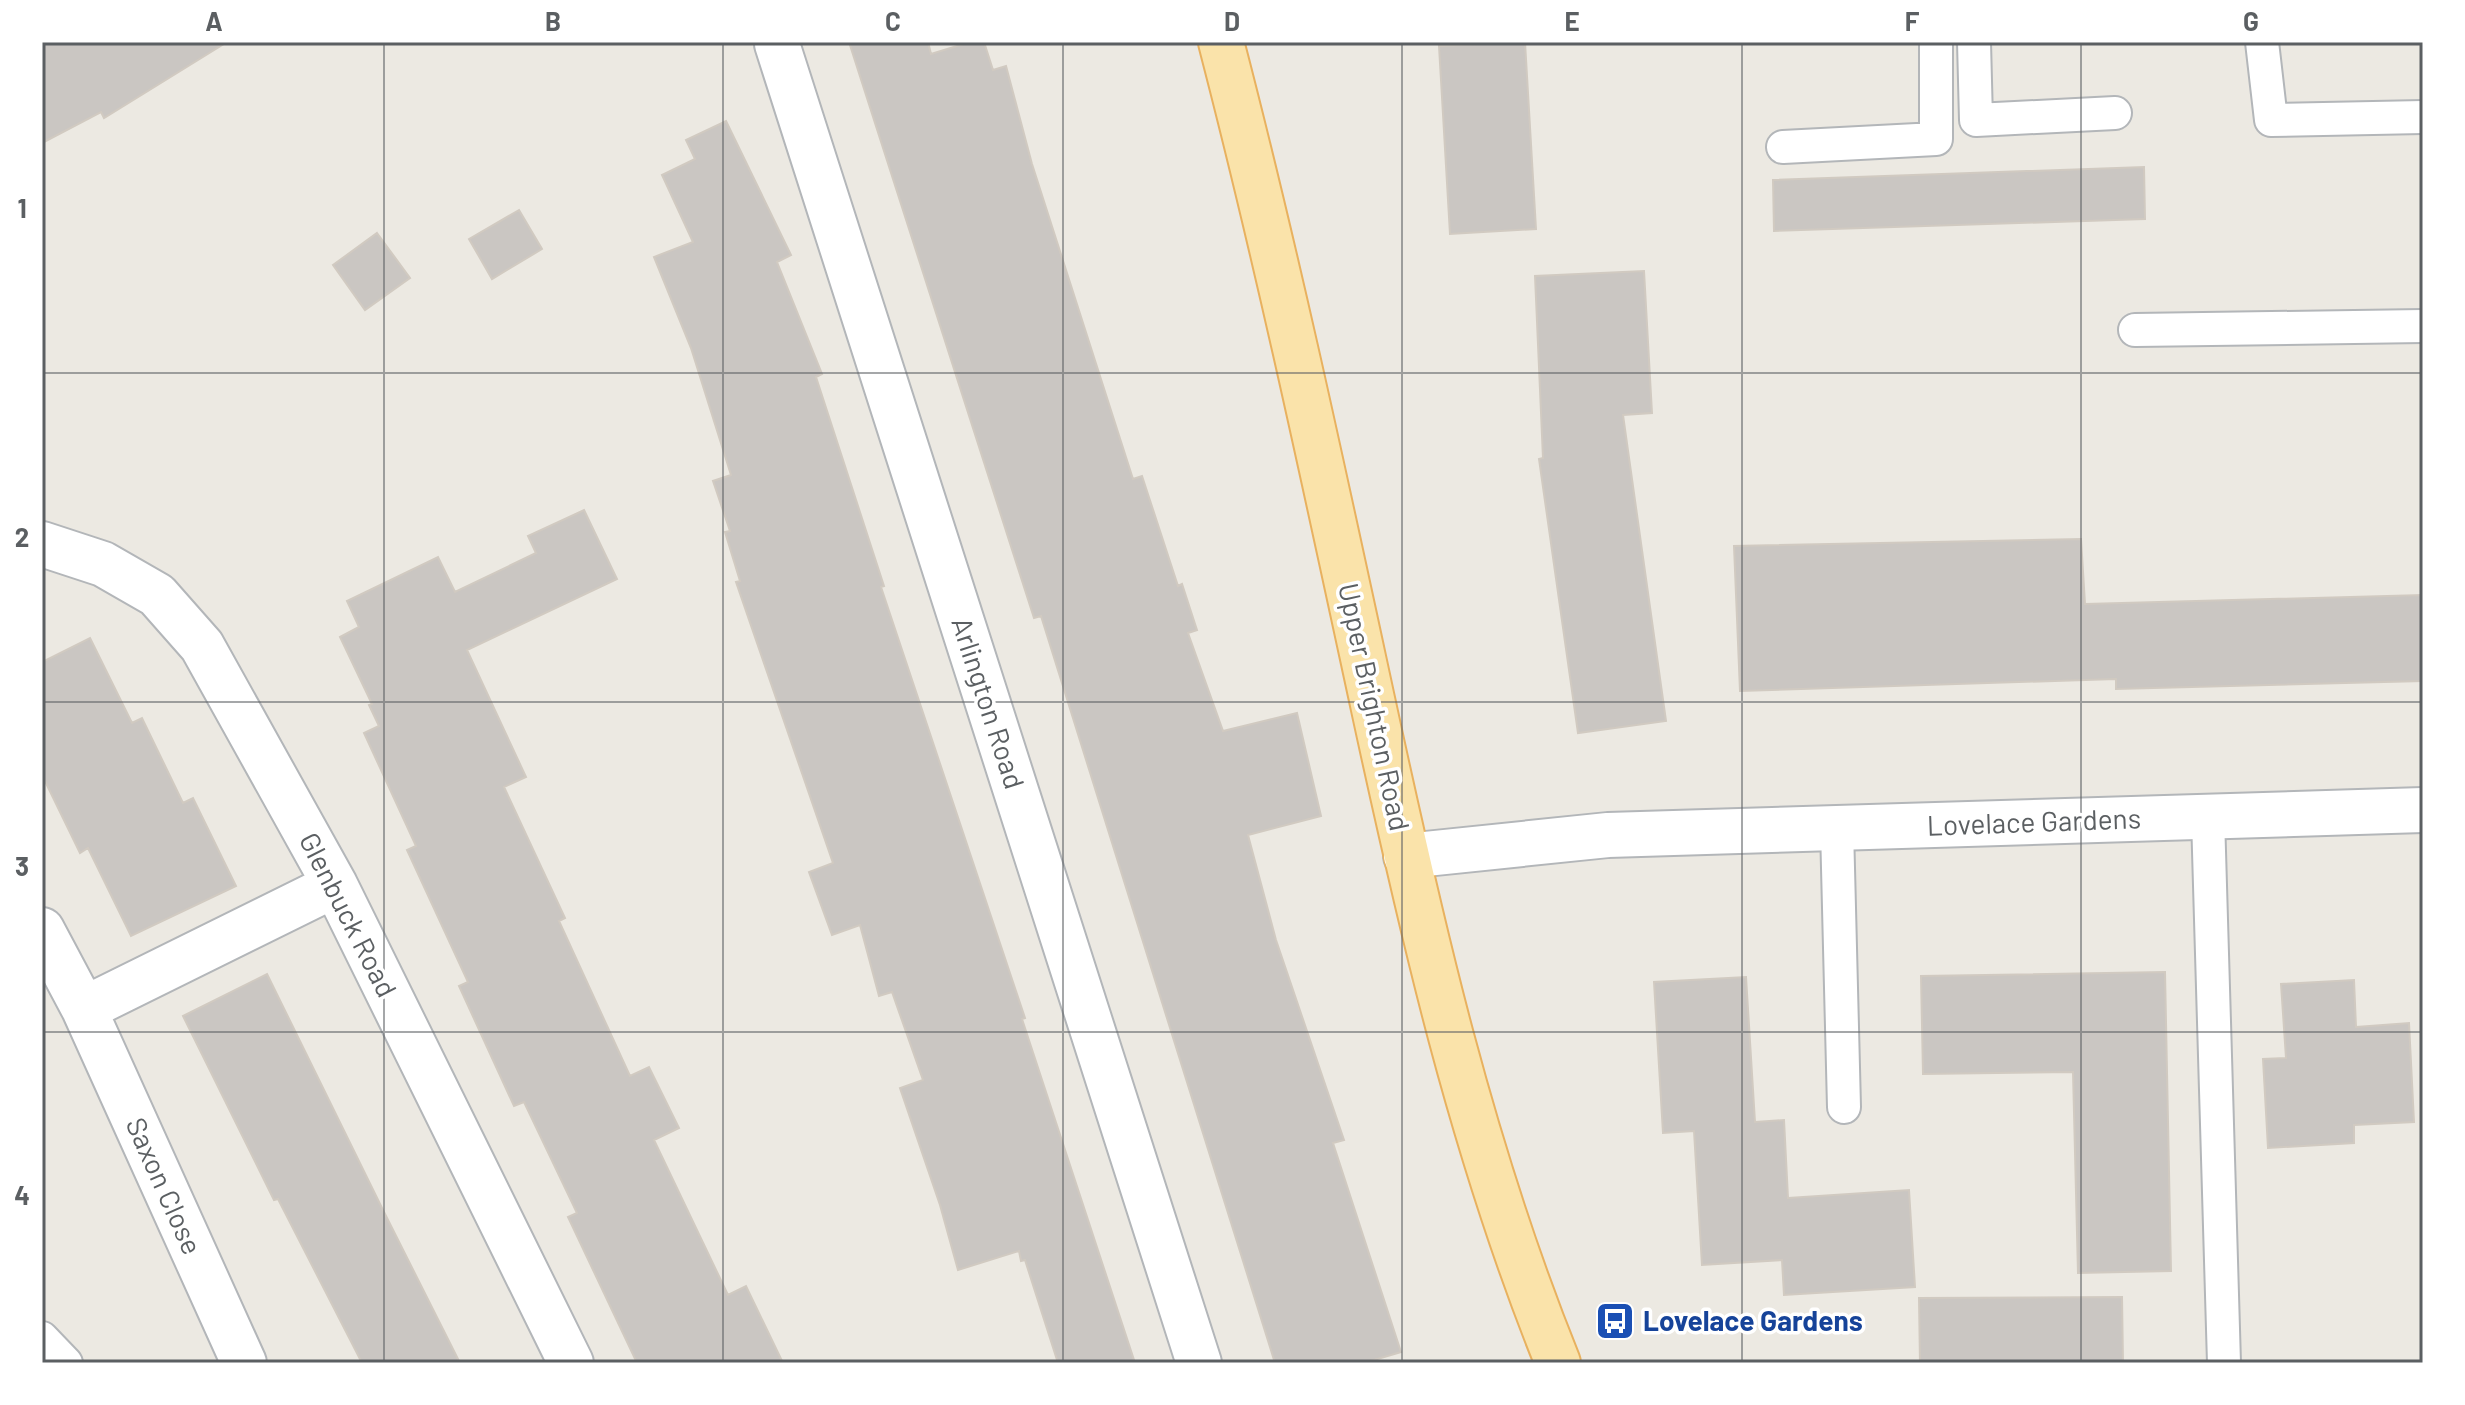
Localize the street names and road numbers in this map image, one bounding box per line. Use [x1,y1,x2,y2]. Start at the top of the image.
street label: Upper Brighton Road [1332,580,1418,834]
street label: Arlington Road [945,613,1033,793]
street label: Lovelace Gardens [1926,800,2142,842]
street label: Glenbuck Road [293,827,405,1002]
street label: Saxon Close [120,1112,210,1259]

